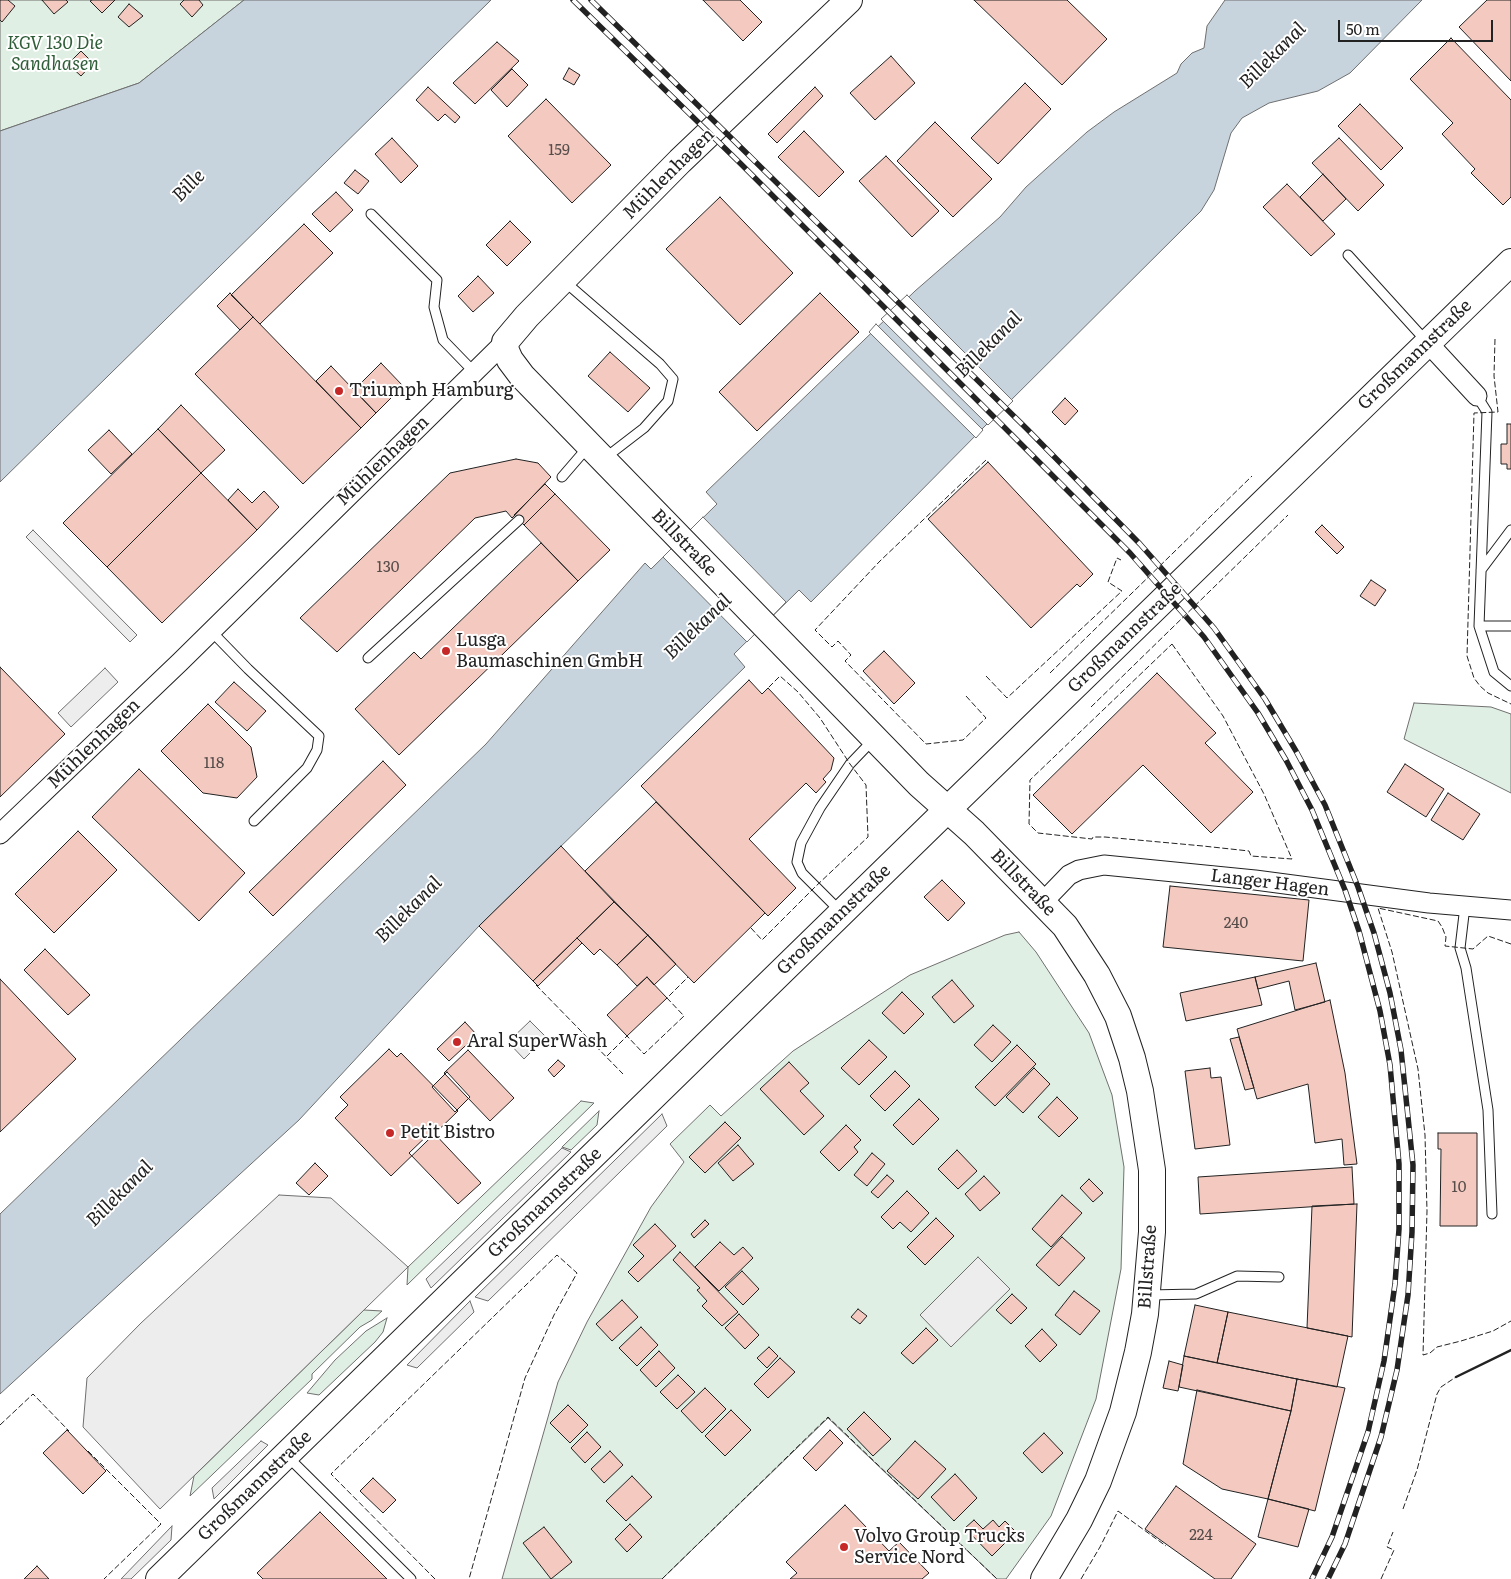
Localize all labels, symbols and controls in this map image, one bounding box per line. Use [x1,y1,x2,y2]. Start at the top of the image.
scale bar [1341,10,1496,42]
text: 50 m [1346,17,1380,40]
water label: Billekanal [1235,18,1311,94]
park label: KGV 130 Die Sandhasen [7,33,103,76]
street label: Mühlenhagen [619,124,719,224]
house number: 159 [548,142,570,160]
water label: Bille [168,165,210,207]
street label: Großmannstraße [1354,295,1476,415]
water label: Billekanal [951,307,1027,383]
place label: Triumph Hamburg [349,380,514,402]
marker: Triumph Hamburg [333,385,345,397]
street label: Mühlenhagen [332,412,434,510]
street label: Billstraße [647,505,721,581]
house number: 130 [377,559,399,577]
street label: Großmannstraße [1064,578,1186,698]
water label: Billekanal [660,589,736,665]
place label: Lusga Baumaschinen GmbH [456,630,643,672]
marker: Lusga Baumaschinen GmbH [440,645,452,657]
street label: Mühlenhagen [43,695,145,793]
house number: 118 [204,755,224,773]
street label: Billstraße [986,845,1060,921]
street label: Großmannstraße [773,860,895,980]
street label: Langer Hagen [1209,865,1331,901]
water label: Billekanal [371,872,447,948]
house number: 240 [1224,915,1248,933]
place label: Aral SuperWash [467,1031,607,1053]
marker: Aral SuperWash [451,1036,463,1048]
place label: Petit Bistro [400,1122,495,1144]
marker: Petit Bistro [384,1127,396,1139]
street label: Großmannstraße [484,1143,606,1263]
water label: Billekanal [82,1156,158,1232]
house number: 10 [1452,1179,1466,1197]
street label: Billstraße [1134,1224,1162,1310]
street label: Großmannstraße [194,1426,316,1546]
place label: Volvo Group Trucks Service Nord [854,1526,1025,1568]
house number: 224 [1189,1527,1213,1545]
marker: Volvo Group Trucks Service Nord [838,1541,850,1553]

